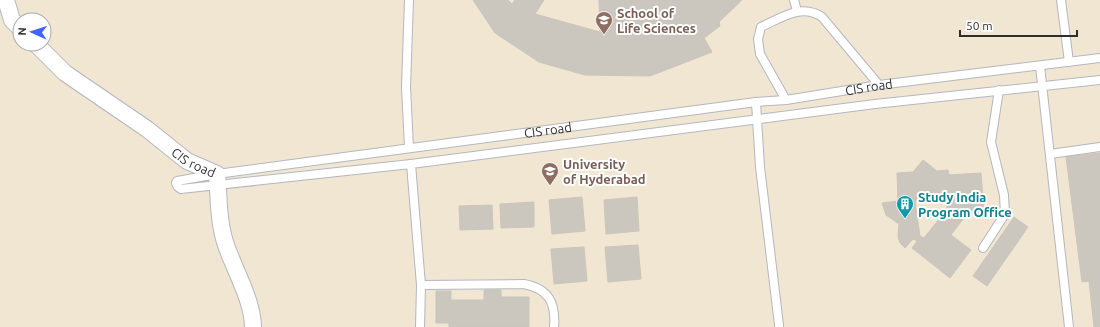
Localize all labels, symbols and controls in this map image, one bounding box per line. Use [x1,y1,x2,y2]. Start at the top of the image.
place label: School of Life Sciences [617,6,696,35]
school or university icon: School of Life Sciences [594,10,614,35]
north arrow [12,12,52,52]
scale bar [960,12,1077,38]
text: 50 m [966,19,993,32]
text: N [16,27,28,36]
street label: CIS road [844,76,893,97]
street label: CIS road [523,120,572,140]
street label: CIS road [169,145,218,180]
place label: University of Hyderabad [563,157,646,186]
school or university icon: University of Hyderabad [540,161,560,186]
place label: Study India Program Office [918,190,1012,219]
building icon: Study India Program Office [895,194,915,219]

